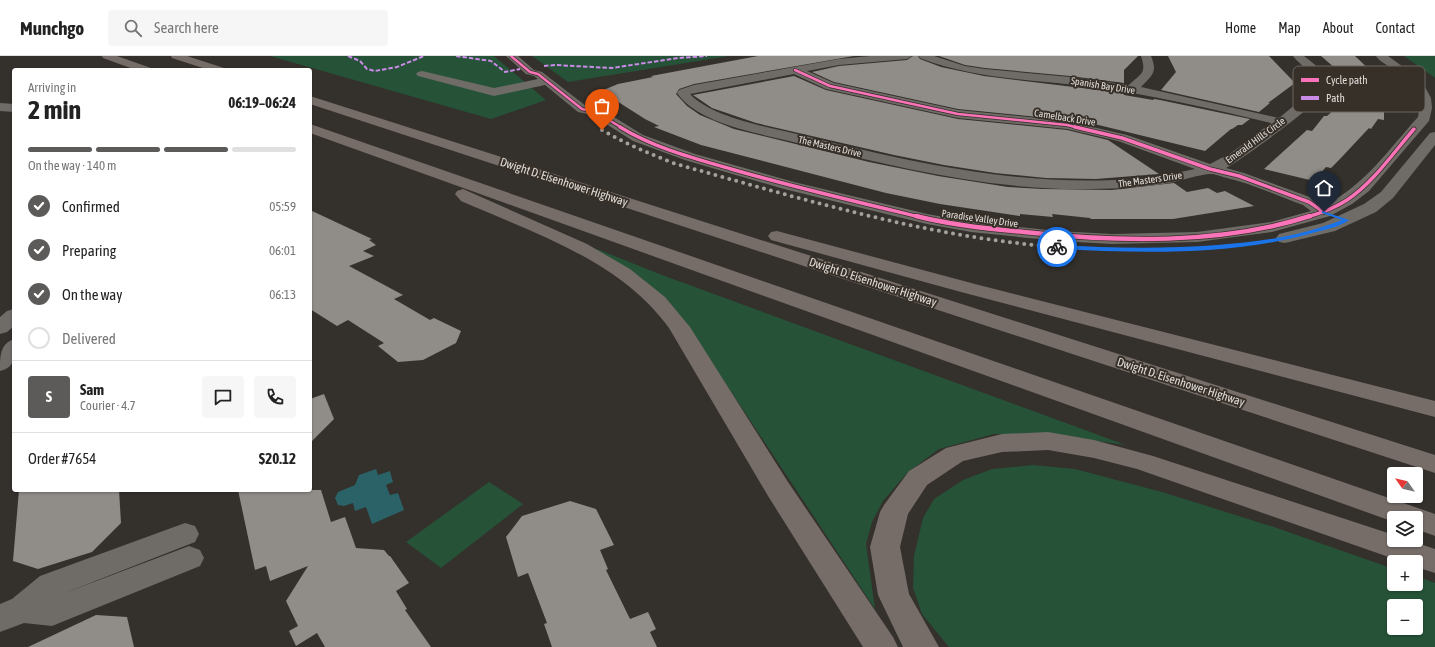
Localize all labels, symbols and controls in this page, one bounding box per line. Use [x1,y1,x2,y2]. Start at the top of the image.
search box [108,10,388,46]
text: Munchgo [20,17,84,39]
icon: search [122,17,144,39]
text: Search here [154,19,219,36]
text: Home [1225,20,1256,36]
text: Map [1278,20,1301,36]
text: About [1323,20,1354,36]
text: Contact [1376,20,1415,36]
legend [1293,66,1425,112]
text: Cycle path [1326,74,1368,86]
street label: Spanish Bay Drive [1070,75,1136,96]
text: Arriving in [28,80,76,95]
pin [585,89,619,130]
text: Path [1326,92,1345,104]
text: 06:19–06:24 [228,94,296,111]
text: 2 min [28,95,81,125]
icon: bag [591,95,613,117]
street label: Camelback Drive [1034,107,1097,128]
street label: Emerald Hills Circle [1223,115,1288,166]
street label: The Masters Drive [797,134,863,159]
street label: Dwight D. Eisenhower Highway [498,155,630,209]
text: On the way · 140 m [28,158,116,173]
street label: The Masters Drive [1117,170,1183,189]
pin [1307,171,1341,212]
icon: home [1313,177,1335,199]
icon: check [28,195,50,217]
text: Confirmed [62,198,120,215]
text: 05:59 [269,199,296,214]
street label: Paradise Valley Drive [941,208,1019,229]
courier [1037,227,1077,267]
icon: bike [1046,236,1068,258]
icon: check [28,239,50,261]
text: Preparing [62,242,116,259]
text: 06:01 [269,243,296,258]
street label: Dwight D. Eisenhower Highway [807,255,939,309]
icon: check [28,283,50,305]
text: On the way [62,286,123,303]
text: 06:13 [269,287,296,302]
text: Delivered [62,330,116,347]
street label: Dwight D. Eisenhower Highway [1115,355,1247,409]
button: chat [202,376,244,418]
button: phone [254,376,296,418]
text: Sam [80,381,104,398]
text: S [46,388,52,405]
text: Courier · 4.7 [80,398,136,413]
text: Order #7654 [28,450,96,467]
text: $20.12 [259,450,296,467]
north arrow [1387,467,1423,503]
map controls [1387,467,1423,635]
button: layers [1387,511,1423,547]
button: + [1387,555,1423,591]
button: − [1387,599,1423,635]

